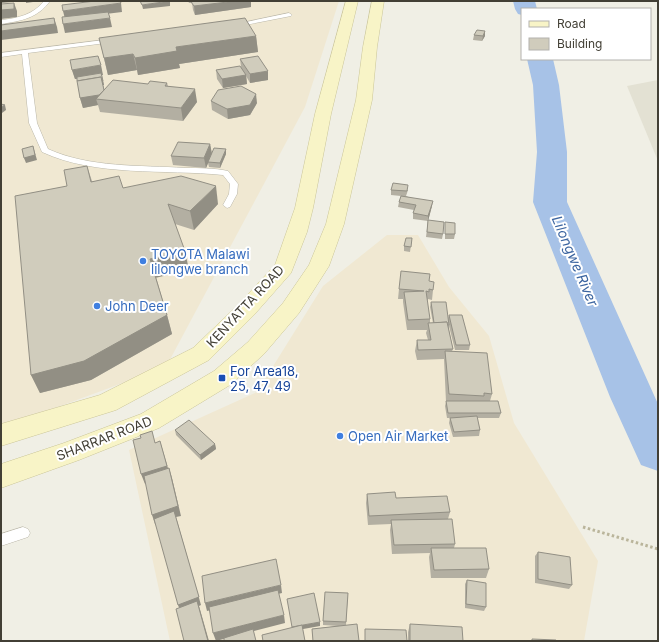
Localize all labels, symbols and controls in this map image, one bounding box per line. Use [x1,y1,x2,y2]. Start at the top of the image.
legend [521,8,651,60]
text: Road [557,16,586,31]
text: Building [557,36,602,51]
water label: Lilongwe River [549,213,602,309]
place label: TOYOTA Malawi lilongwe branch [151,246,250,277]
marker: TOYOTA Malawi lilongwe branch [138,256,148,266]
street label: KENYATTA ROAD [203,262,287,350]
place label: John Deer [105,298,169,314]
marker: John Deer [92,301,102,311]
place label: For Area18, 25, 47, 49 [230,363,298,394]
marker: For Area18, 25, 47, 49 [217,373,227,383]
street label: SHARRAR ROAD [54,412,154,464]
place label: Open Air Market [348,428,448,444]
marker: Open Air Market [335,431,345,441]

